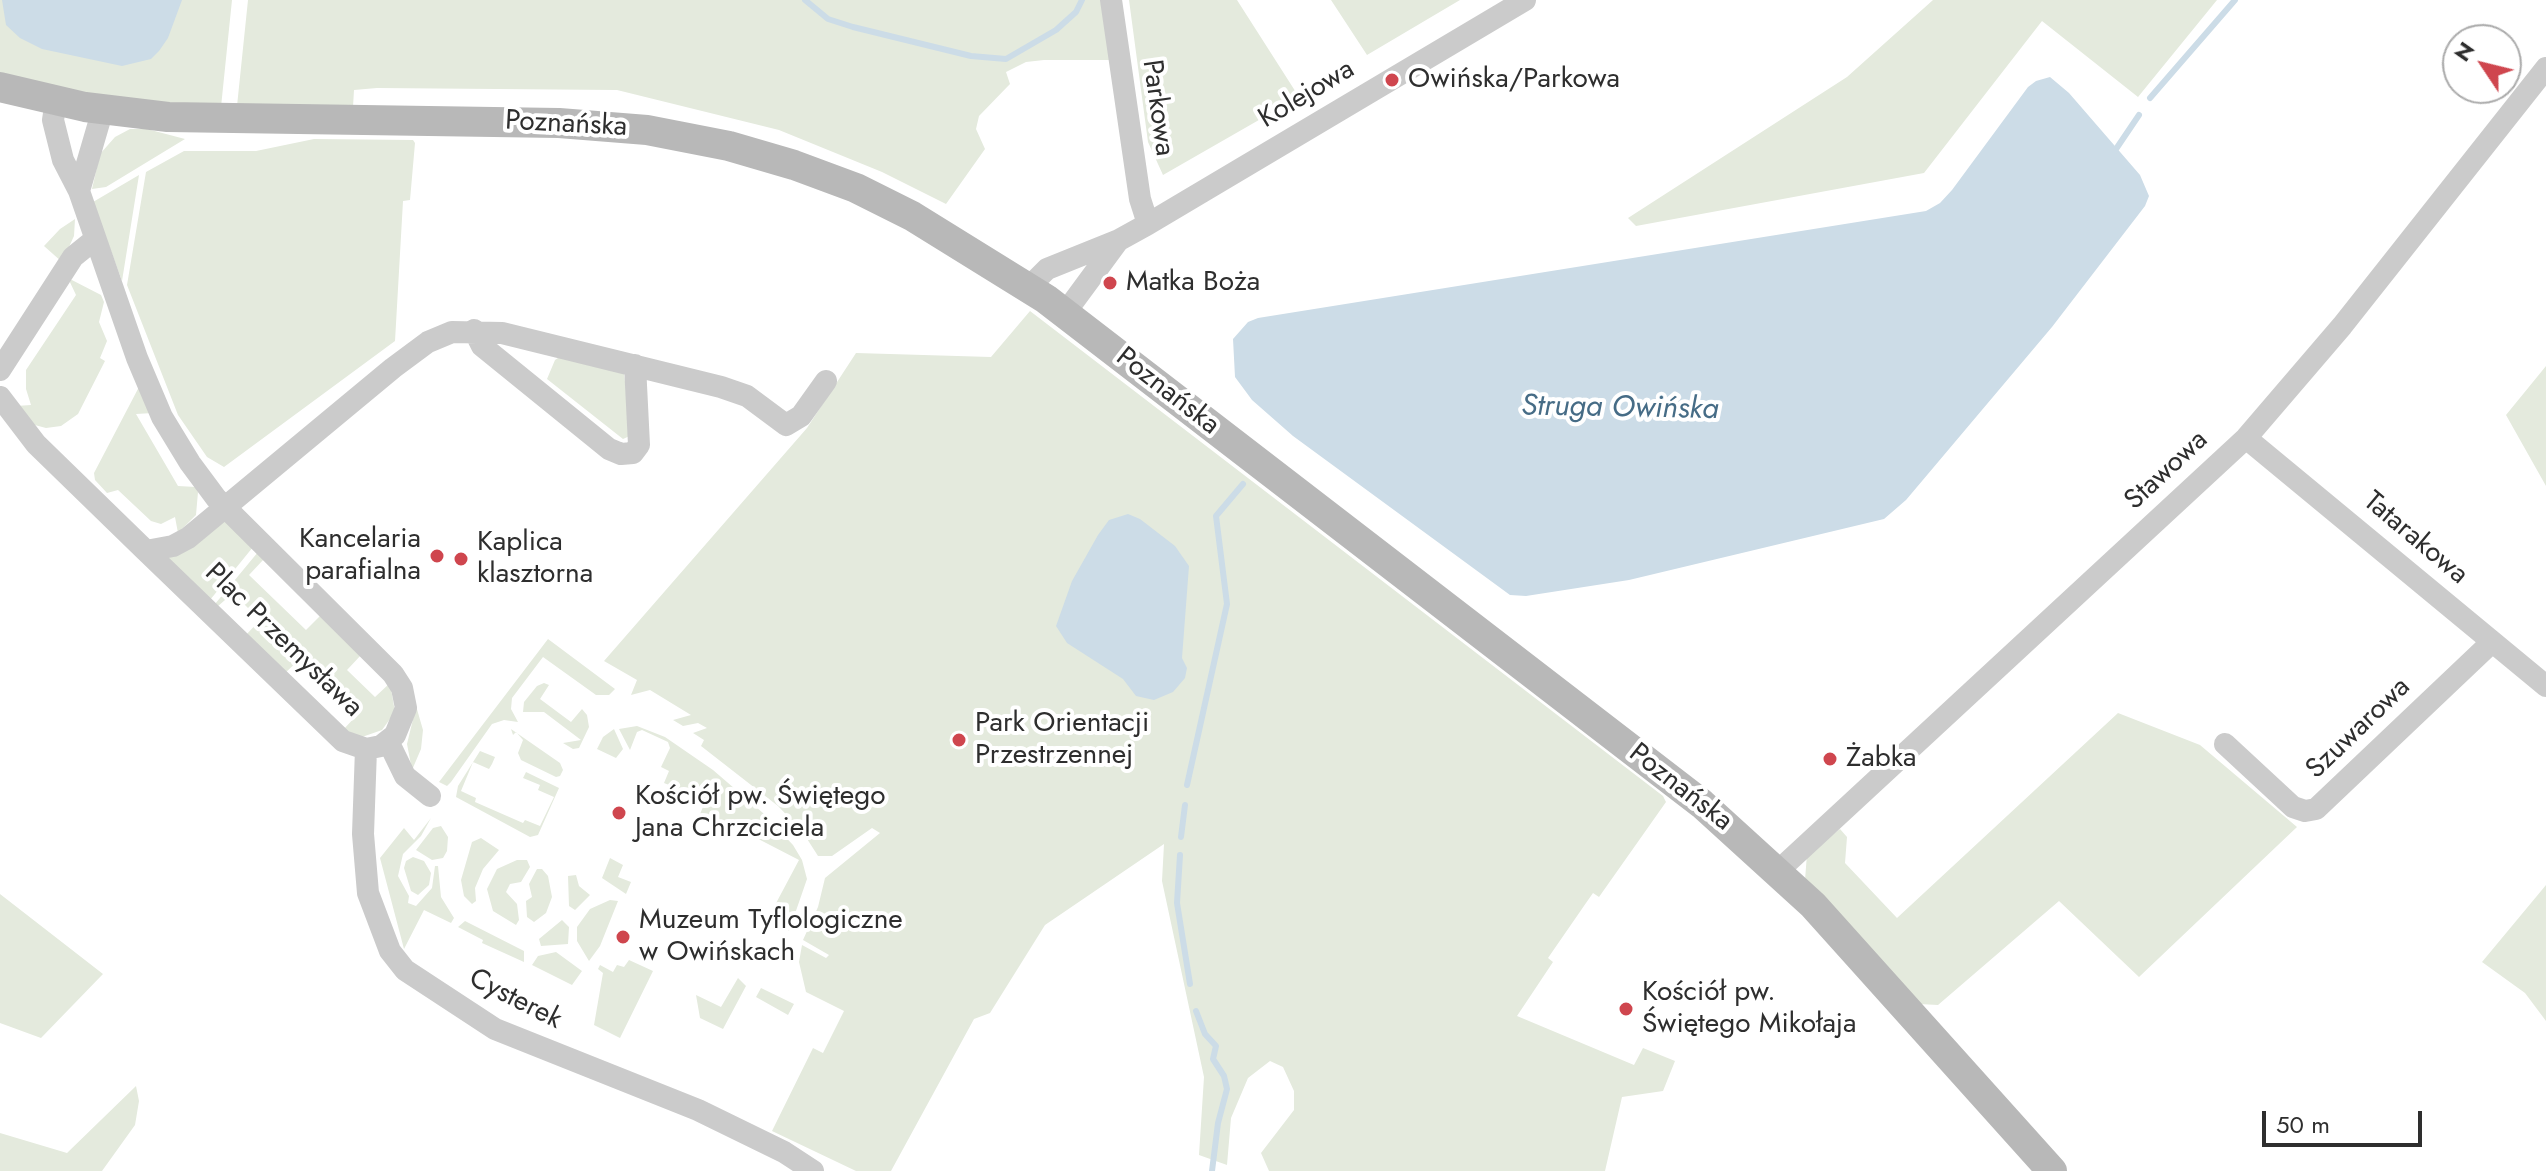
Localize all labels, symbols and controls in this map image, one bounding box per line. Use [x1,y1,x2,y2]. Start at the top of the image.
north arrow [2442,24,2522,104]
text: N [2446,35,2482,68]
street label: Kolejowa [1253,53,1361,137]
street label: Parkowa [1134,58,1180,158]
place label: Owińska/Parkowa [1408,63,1620,97]
marker: Owińska/Parkowa [1383,71,1401,89]
street label: Poznańska [504,105,628,145]
place label: Matka Boża [1126,266,1260,300]
marker: Matka Boża [1101,274,1119,292]
street label: Poznańska [1109,341,1225,443]
water label: Struga Owińska [1521,389,1719,429]
street label: Stawowa [2118,424,2216,518]
street label: Tatarakowa [2356,486,2474,592]
place label: Kancelaria parafialna [299,523,421,589]
place label: Kaplica klasztorna [477,526,593,592]
marker: Kancelaria parafialna [428,547,446,565]
marker: Kaplica klasztorna [452,550,470,568]
street label: Plac Przemysława [197,557,369,725]
street label: Szuwarowa [2300,671,2418,787]
place label: Park Orientacji Przestrzennej [975,707,1149,773]
marker: Park Orientacji Przestrzennej [950,731,968,749]
street label: Poznańska [1622,737,1738,839]
place label: Żabka [1846,742,1916,776]
marker: Żabka [1821,750,1839,768]
place label: Kościół pw. Świętego Jana Chrzciciela [635,780,886,846]
marker: Kościół pw. Świętego Jana Chrzciciela [610,804,628,822]
place label: Muzeum Tyflologiczne w Owińskach [639,904,903,970]
marker: Muzeum Tyflologiczne w Owińskach [614,928,632,946]
street label: Cysterek [463,962,567,1038]
place label: Kościół pw. Świętego Mikołaja [1642,976,1856,1042]
marker: Kościół pw. Świętego Mikołaja [1617,1000,1635,1018]
scale bar [2266,1095,2426,1145]
text: 50 m [2276,1107,2330,1142]

